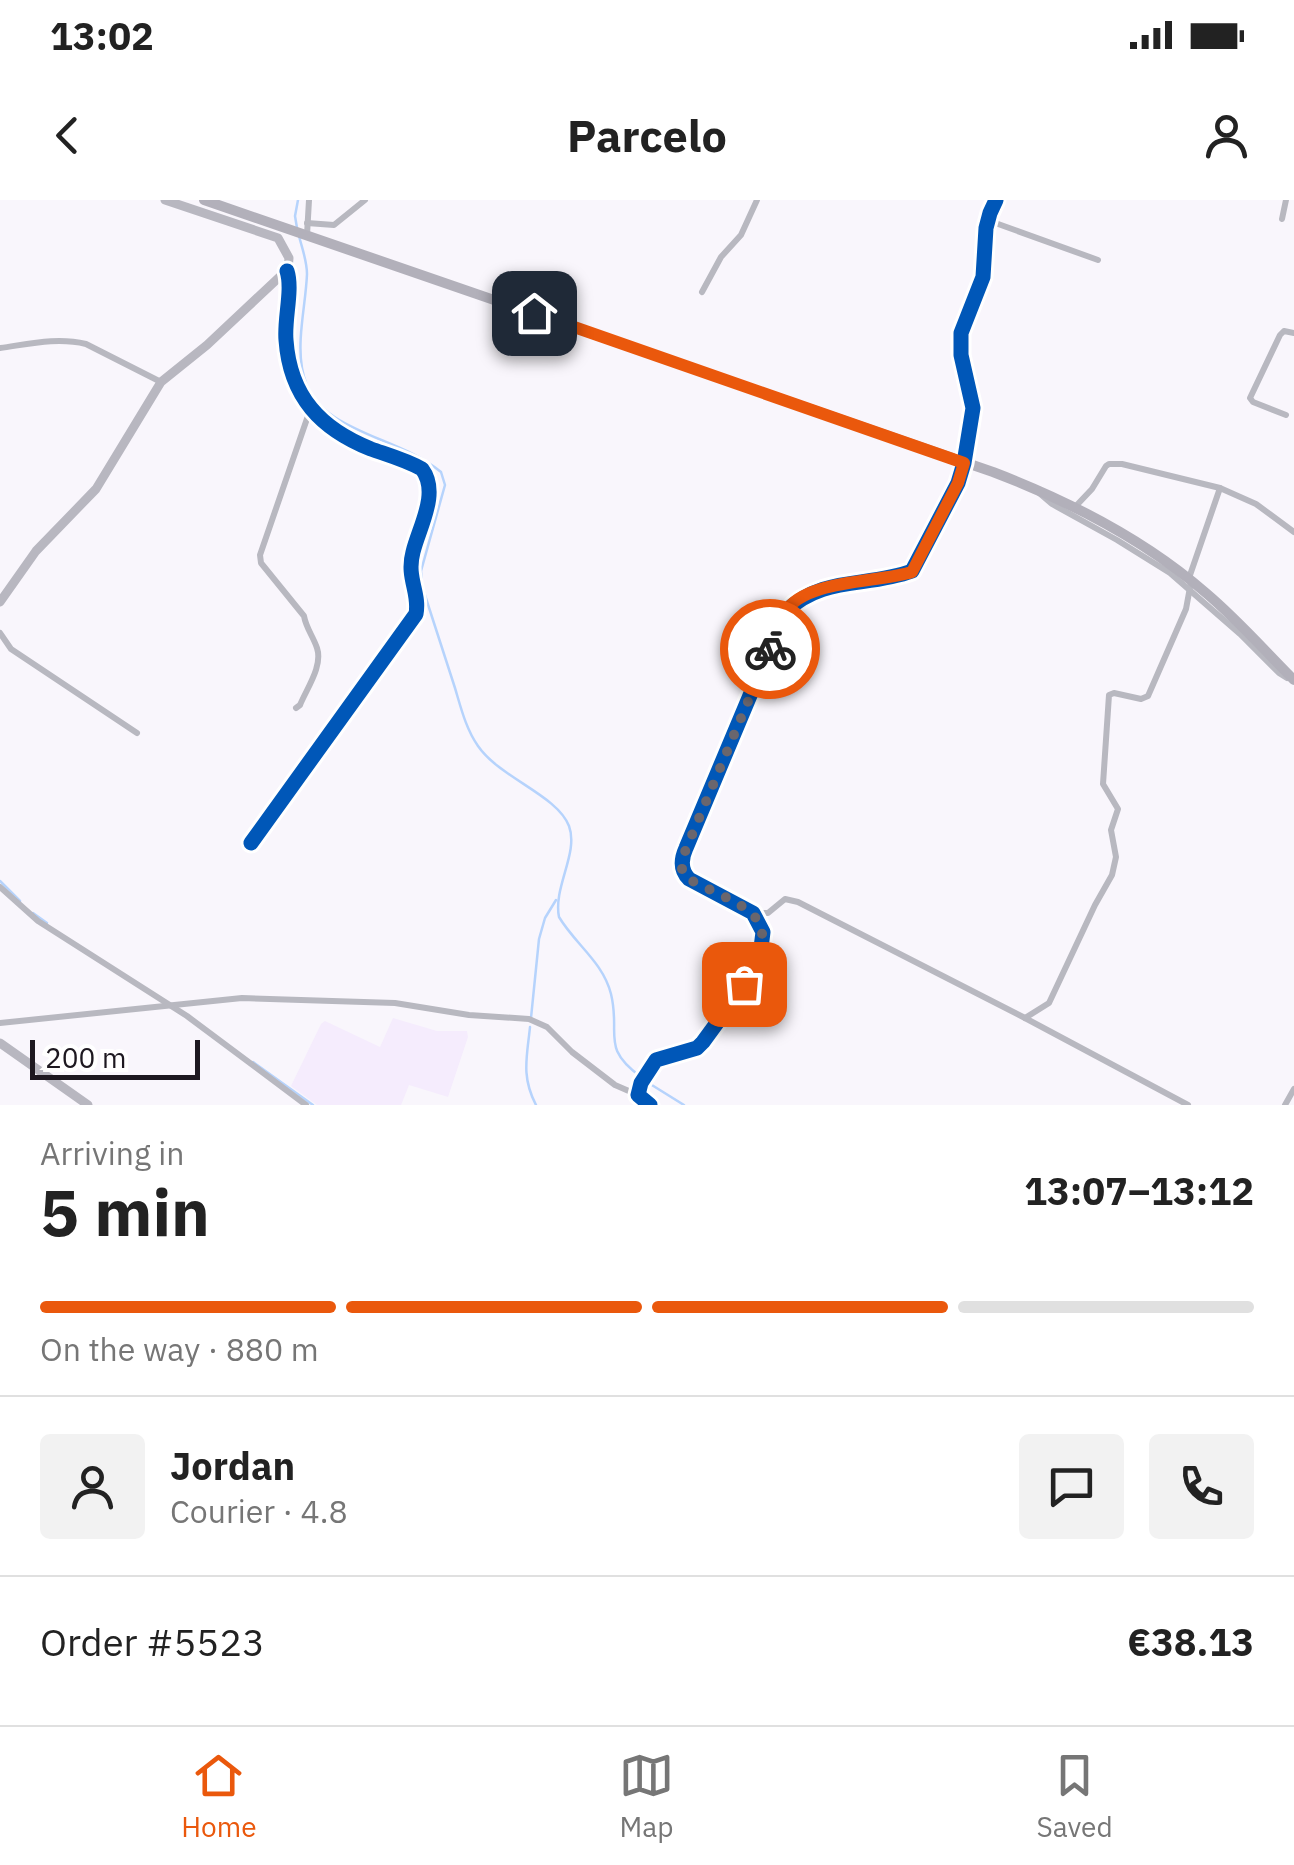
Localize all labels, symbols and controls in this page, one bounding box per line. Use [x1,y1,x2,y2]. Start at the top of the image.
text: 13:02 [50,11,154,60]
text: Parcelo [567,106,727,164]
icon: back [40,108,95,163]
icon: person [1199,108,1254,163]
pin [492,271,577,356]
icon: home [507,286,562,341]
courier [720,599,820,699]
icon: bike [743,622,798,677]
pin [702,942,787,1027]
icon: bag [717,957,772,1012]
scale bar [30,1035,200,1080]
text: 200 m [45,1039,126,1076]
text: Arriving in [40,1132,185,1174]
text: 13:07–13:12 [1024,1166,1254,1215]
text: 5 min [40,1169,210,1254]
text: On the way · 880 m [40,1328,319,1370]
button: person [40,1434,145,1539]
button: chat [1019,1434,1124,1539]
button: phone [1149,1434,1254,1539]
text: Jordan [170,1441,295,1490]
text: Courier · 4.8 [170,1490,348,1532]
text: Order #5523 [40,1617,265,1666]
text: €38.13 [1127,1617,1254,1666]
tab: Home [181,1748,257,1845]
tab: Map [619,1748,674,1845]
tab: Saved [1037,1748,1113,1845]

